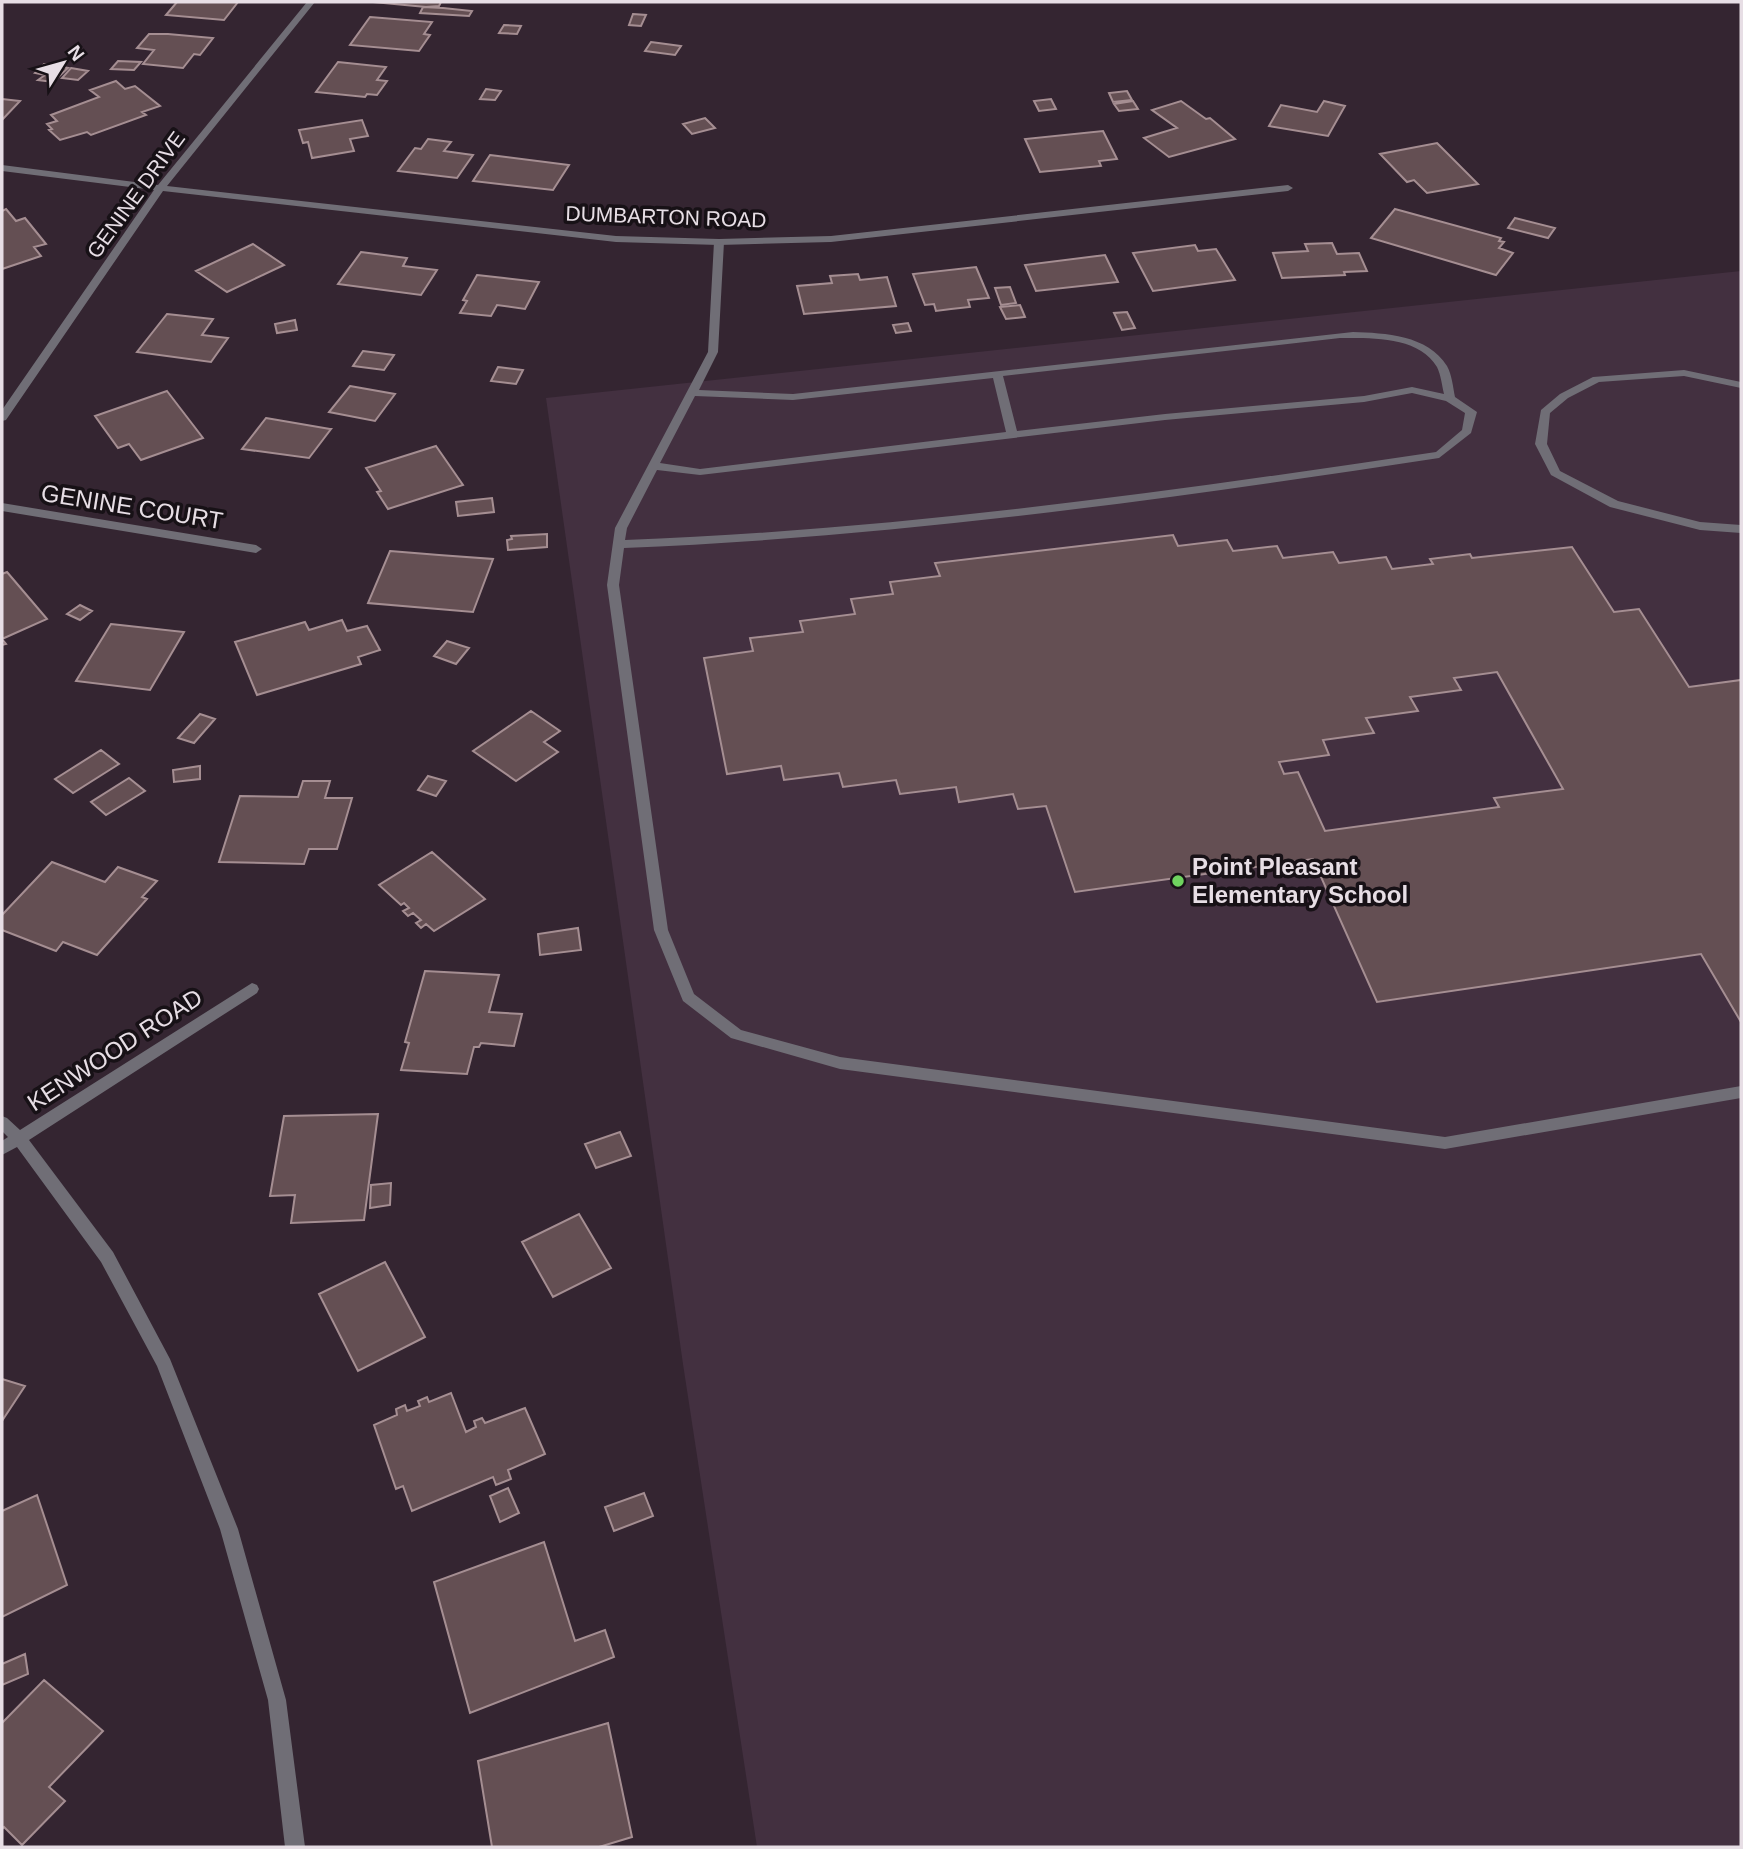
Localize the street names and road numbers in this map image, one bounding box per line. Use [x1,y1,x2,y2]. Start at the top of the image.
street label: GENINE DRIVE [82,127,189,262]
street label: DUMBARTON ROAD [565,201,767,232]
street label: GENINE COURT [39,479,225,534]
street label: KENWOOD ROAD [22,983,207,1116]

